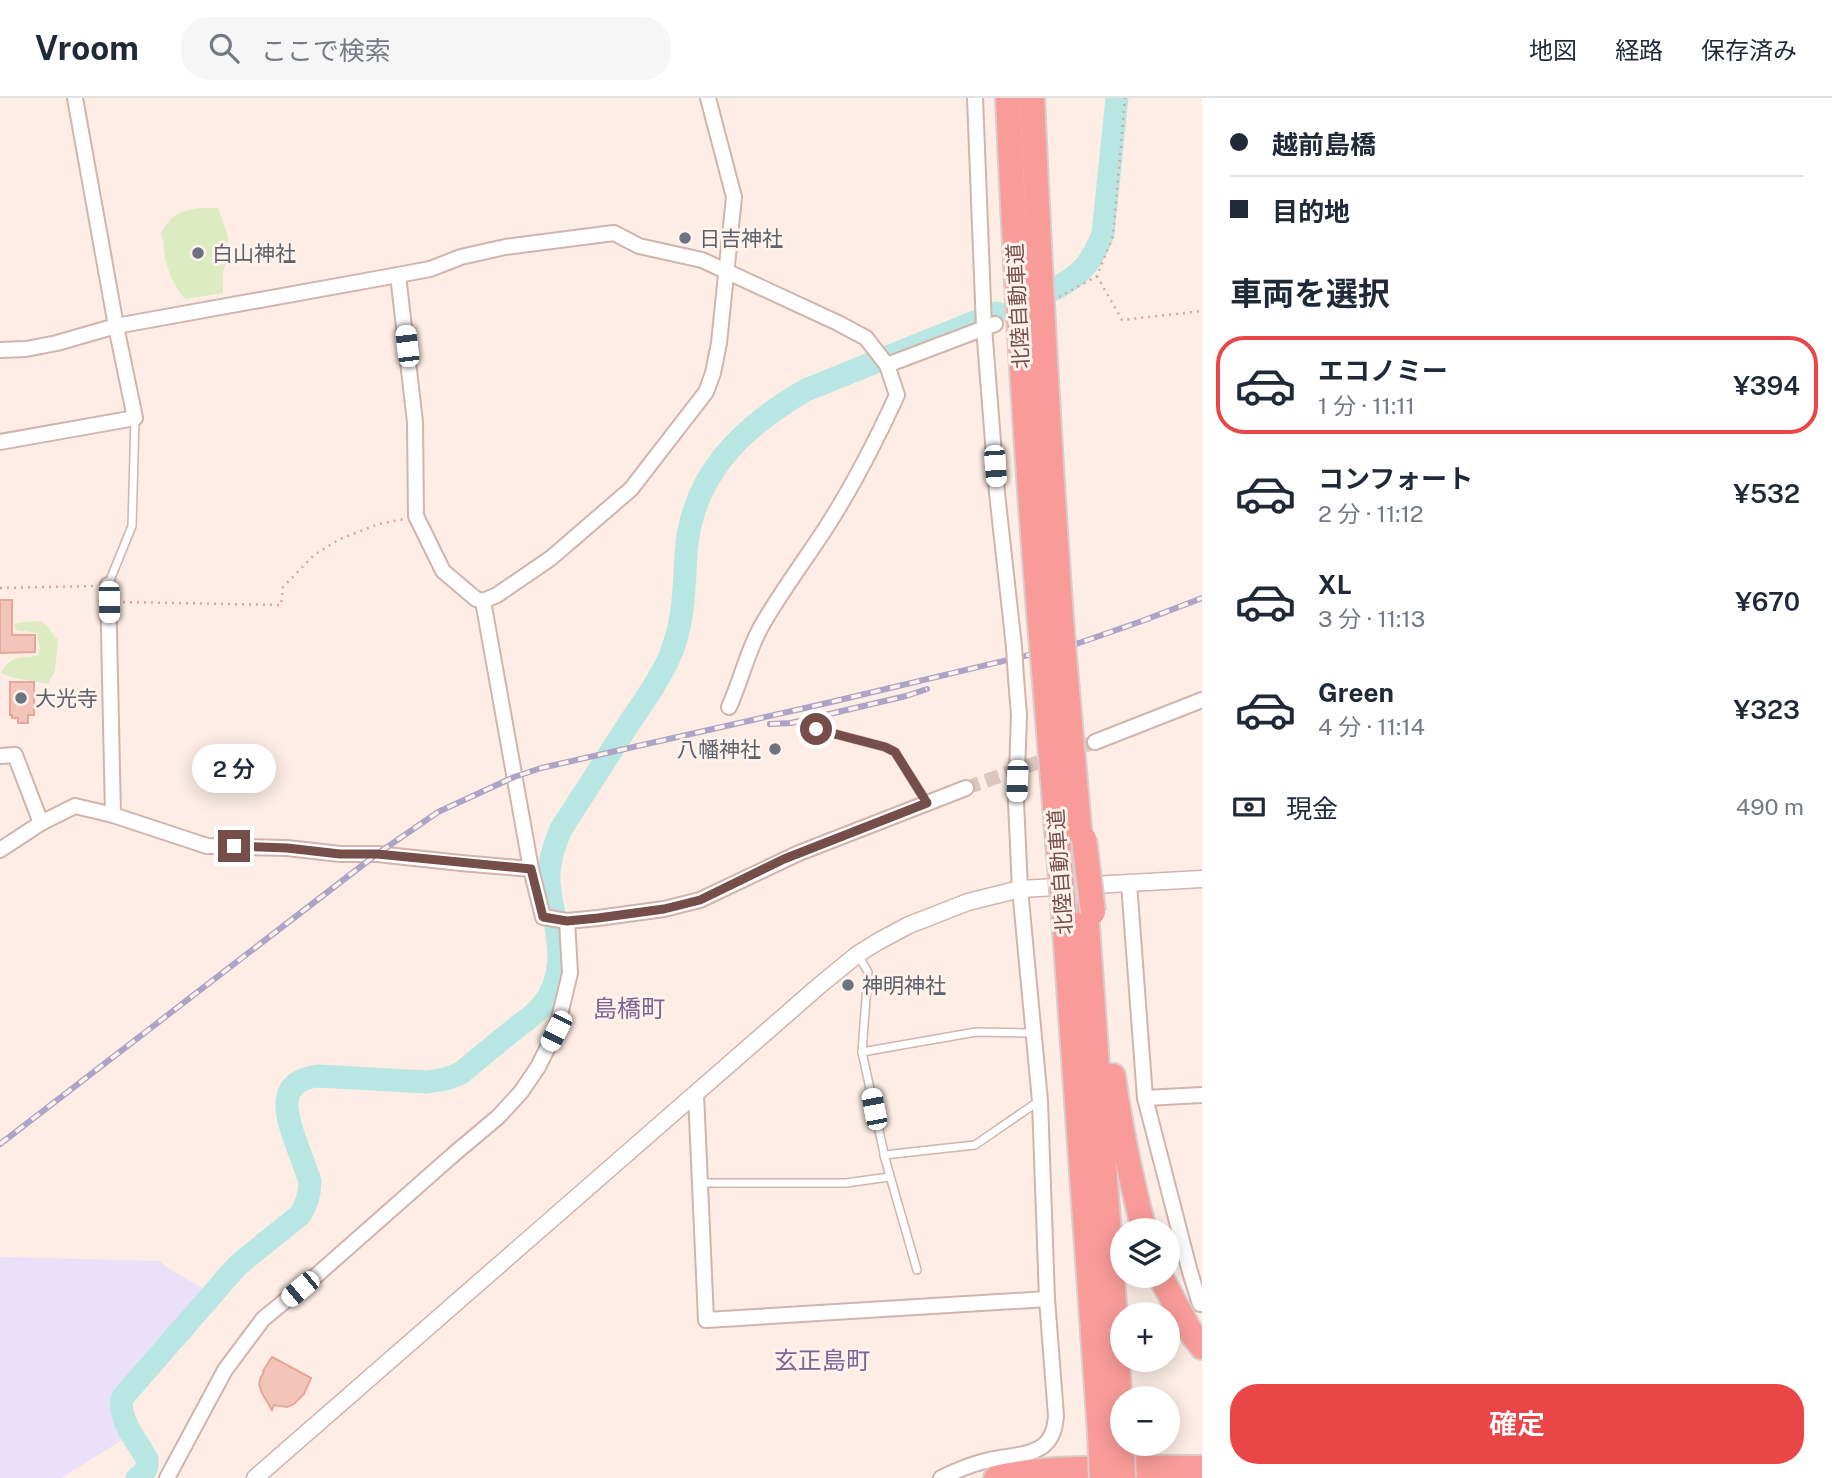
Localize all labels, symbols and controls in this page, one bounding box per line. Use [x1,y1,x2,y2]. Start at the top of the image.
search box [181,17,671,80]
text: Vroom [35,29,139,67]
icon: search [205,29,243,67]
text: ここで検索 [261,35,391,66]
text: 地図 [1529,36,1577,64]
text: 経路 [1615,36,1663,64]
text: 保存済み [1701,36,1797,64]
text: 越前島橋 [1272,129,1376,160]
text: 目的地 [1272,196,1350,227]
place label: 日吉神社 [699,226,783,251]
marker: 日吉神社 [677,230,693,246]
place label: 白山神社 [212,241,296,266]
street label: 北陸自動車道 [1002,242,1034,370]
marker: 白山神社 [190,245,206,261]
text: 車両を選択 [1230,275,1390,312]
car [395,324,420,368]
icon: car [1234,354,1297,417]
text: エコノミー [1318,355,1448,386]
text: ¥394 [1733,370,1800,401]
text: 1 分 · 11:11 [1318,392,1415,419]
car [984,444,1007,488]
icon: car [1234,462,1297,525]
text: コンフォート [1318,463,1473,494]
text: ¥532 [1733,478,1800,509]
text: 2 分 · 11:12 [1318,500,1424,527]
text: XL [1318,569,1352,600]
icon: car [1234,570,1297,633]
car [99,581,120,623]
text: ¥670 [1735,586,1800,617]
text: 3 分 · 11:13 [1318,605,1425,632]
text: Green [1318,677,1394,708]
icon: car [1234,678,1297,741]
place label: 大光寺 [35,686,98,711]
marker: 大光寺 [13,690,29,706]
text: ¥323 [1734,694,1800,725]
route start [800,713,832,745]
text: 4 分 · 11:14 [1318,713,1425,740]
place label: 八幡神社 [677,737,761,762]
marker: 八幡神社 [767,741,783,757]
callout: 2 分 [192,744,276,794]
text: 2 分 [213,755,255,782]
car [1006,760,1029,802]
icon: cash [1230,788,1268,826]
text: 現金 [1286,793,1338,824]
text: 490 m [1736,793,1804,820]
street label: 北陸自動車道 [1043,808,1077,936]
route end [218,830,250,862]
place label: 神明神社 [862,973,946,998]
marker: 神明神社 [840,977,856,993]
district label: 島橋町 [593,994,665,1022]
car [538,1008,575,1054]
car [860,1086,889,1132]
map controls [1110,1218,1180,1456]
button: layers [1110,1218,1180,1288]
car [278,1267,323,1311]
button: + [1110,1302,1180,1372]
district label: 玄正島町 [774,1346,870,1374]
button: 確定 [1230,1384,1804,1464]
button: − [1110,1386,1180,1456]

